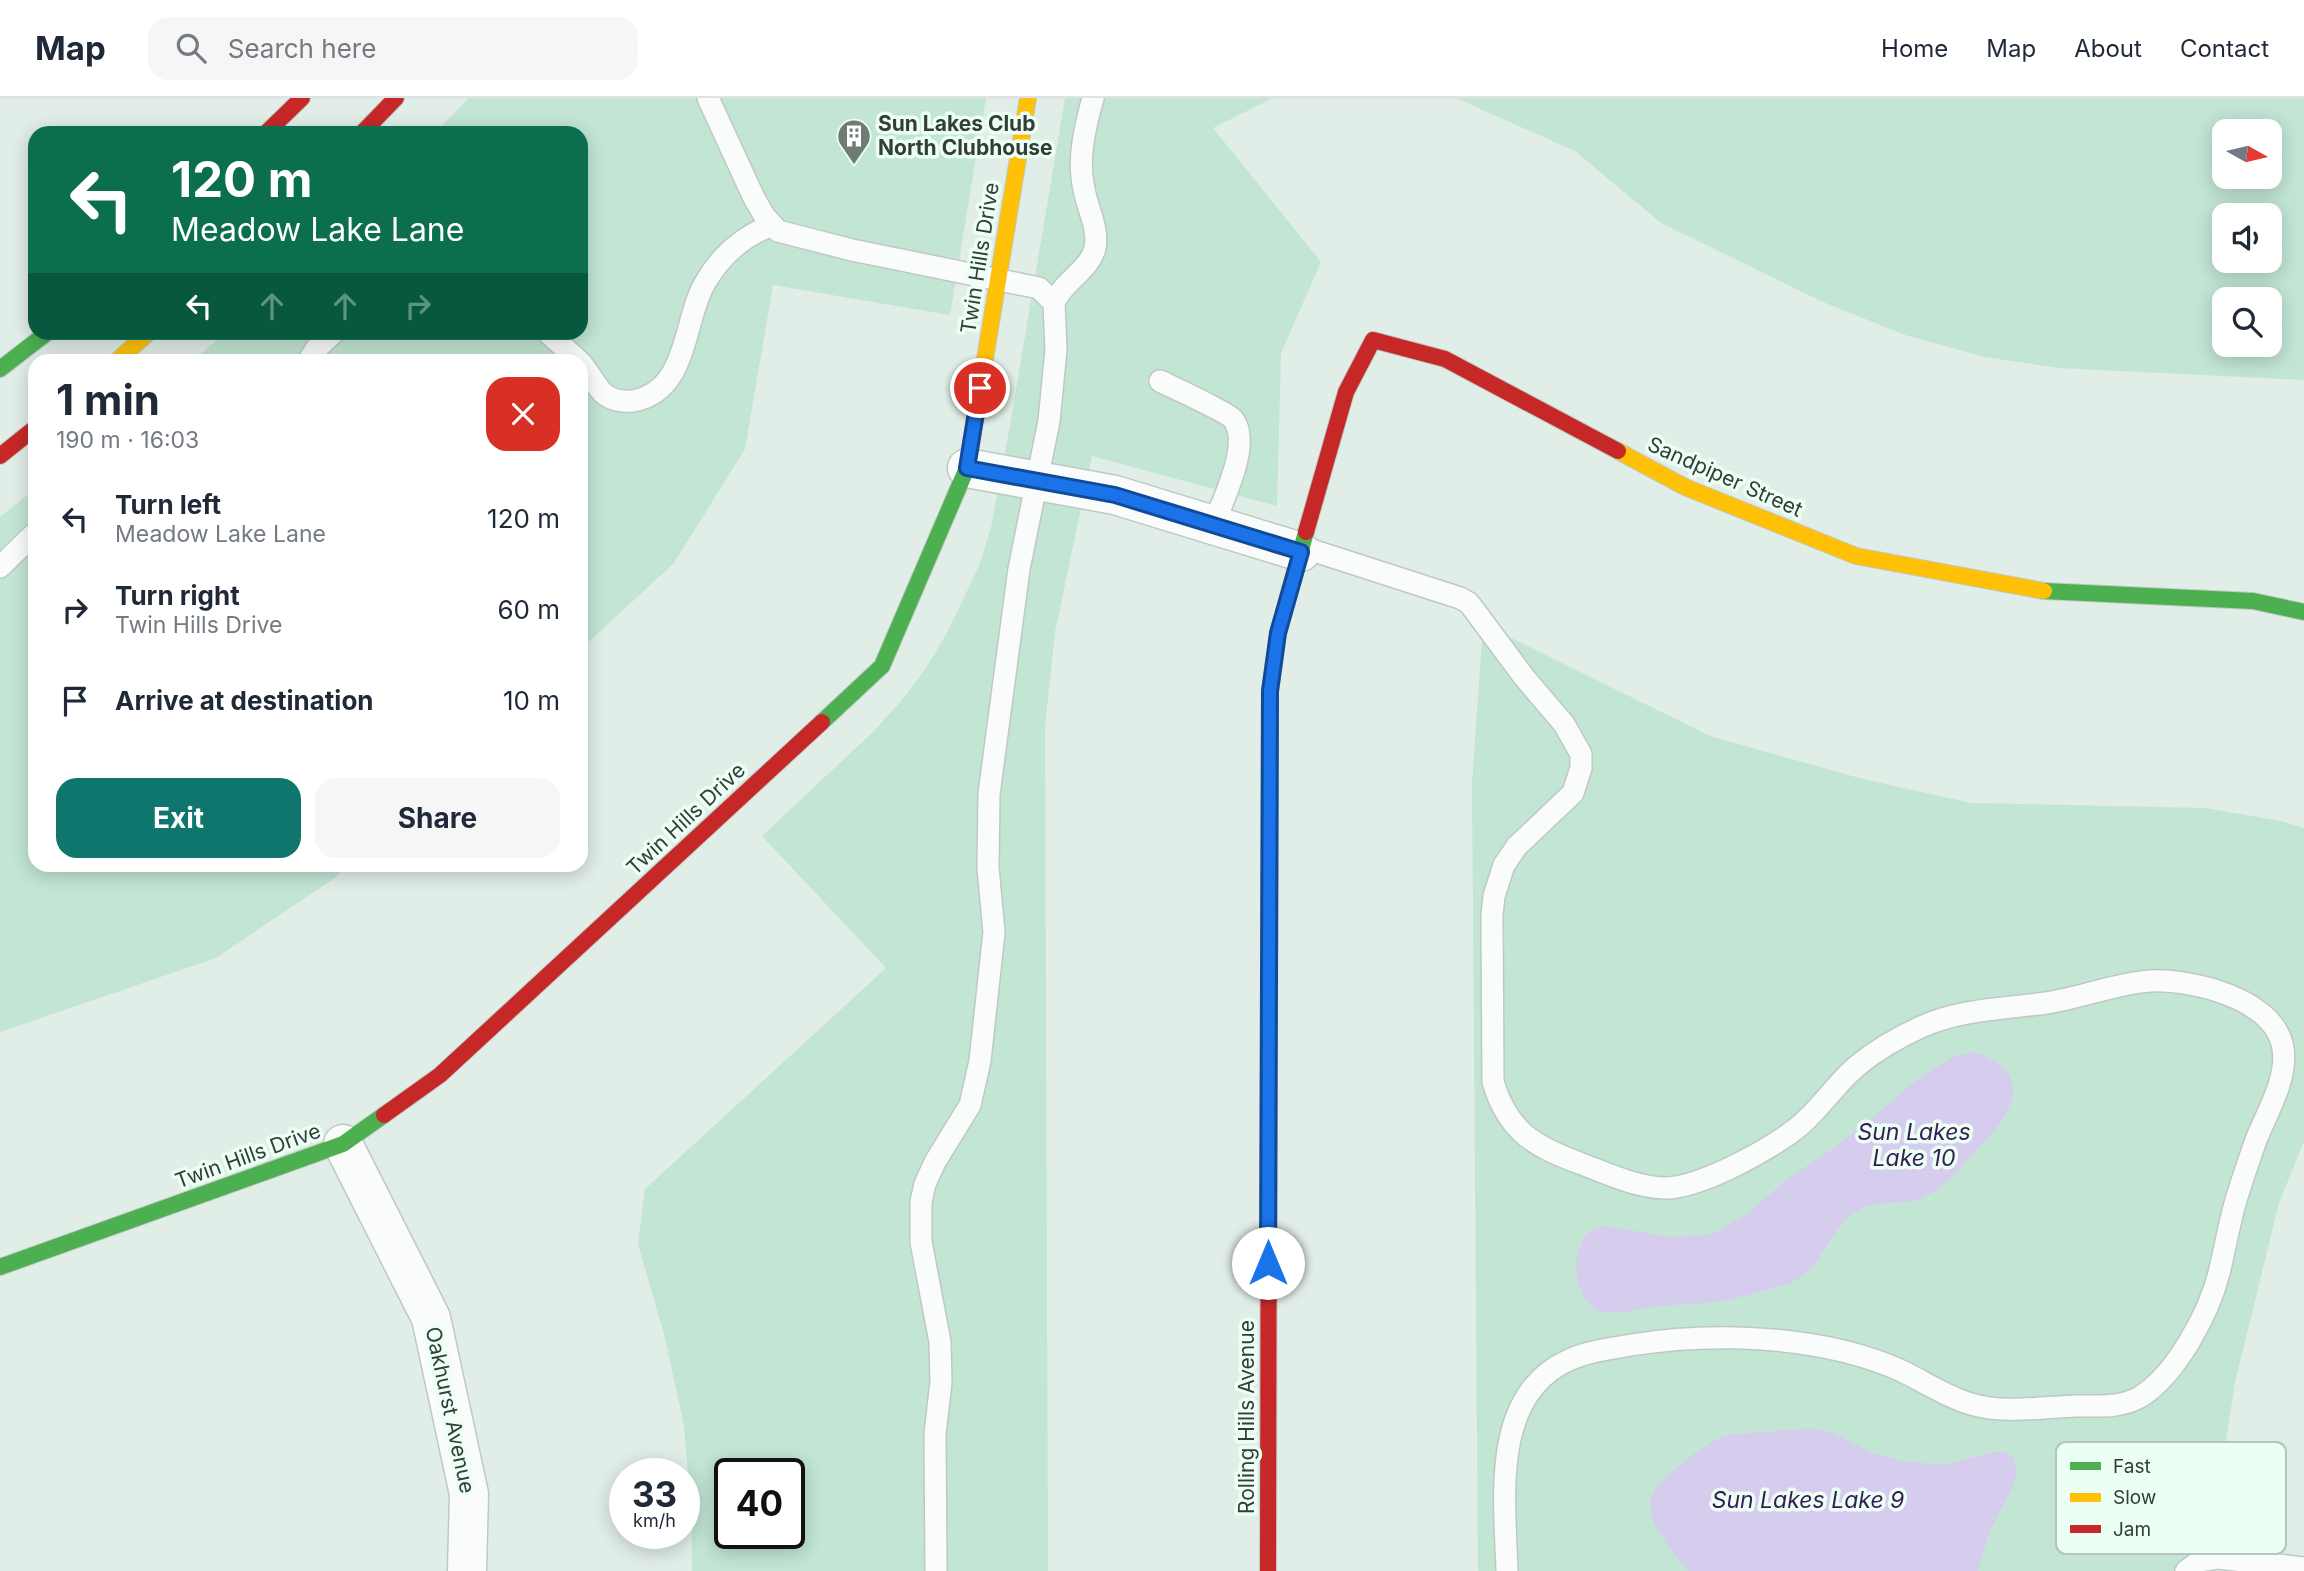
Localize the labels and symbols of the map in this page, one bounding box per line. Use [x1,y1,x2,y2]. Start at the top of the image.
place label: Sun Lakes Club North Clubhouse [878,111,1052,160]
building icon: Sun Lakes Club North Clubhouse [835,117,873,166]
north arrow [2212,119,2282,189]
street label: Twin Hills Drive [955,181,1004,335]
pin [950,358,1010,418]
street label: Sandpiper Street [1644,431,1807,522]
street label: Twin Hills Drive [621,757,750,880]
street label: Twin Hills Drive [172,1118,324,1193]
water label: Sun Lakes Lake 10 [1857,1118,1971,1172]
position arrow [1231,1226,1305,1300]
street label: Rolling Hills Avenue [1234,1320,1259,1514]
street label: Oakhurst Avenue [421,1324,480,1496]
legend [2056,1442,2286,1554]
text: Fast [2113,1455,2151,1478]
speed limit sign: 40 [714,1458,805,1549]
water label: Sun Lakes Lake 9 [1712,1486,1905,1514]
text: Slow [2113,1486,2156,1509]
text: Jam [2113,1518,2151,1541]

